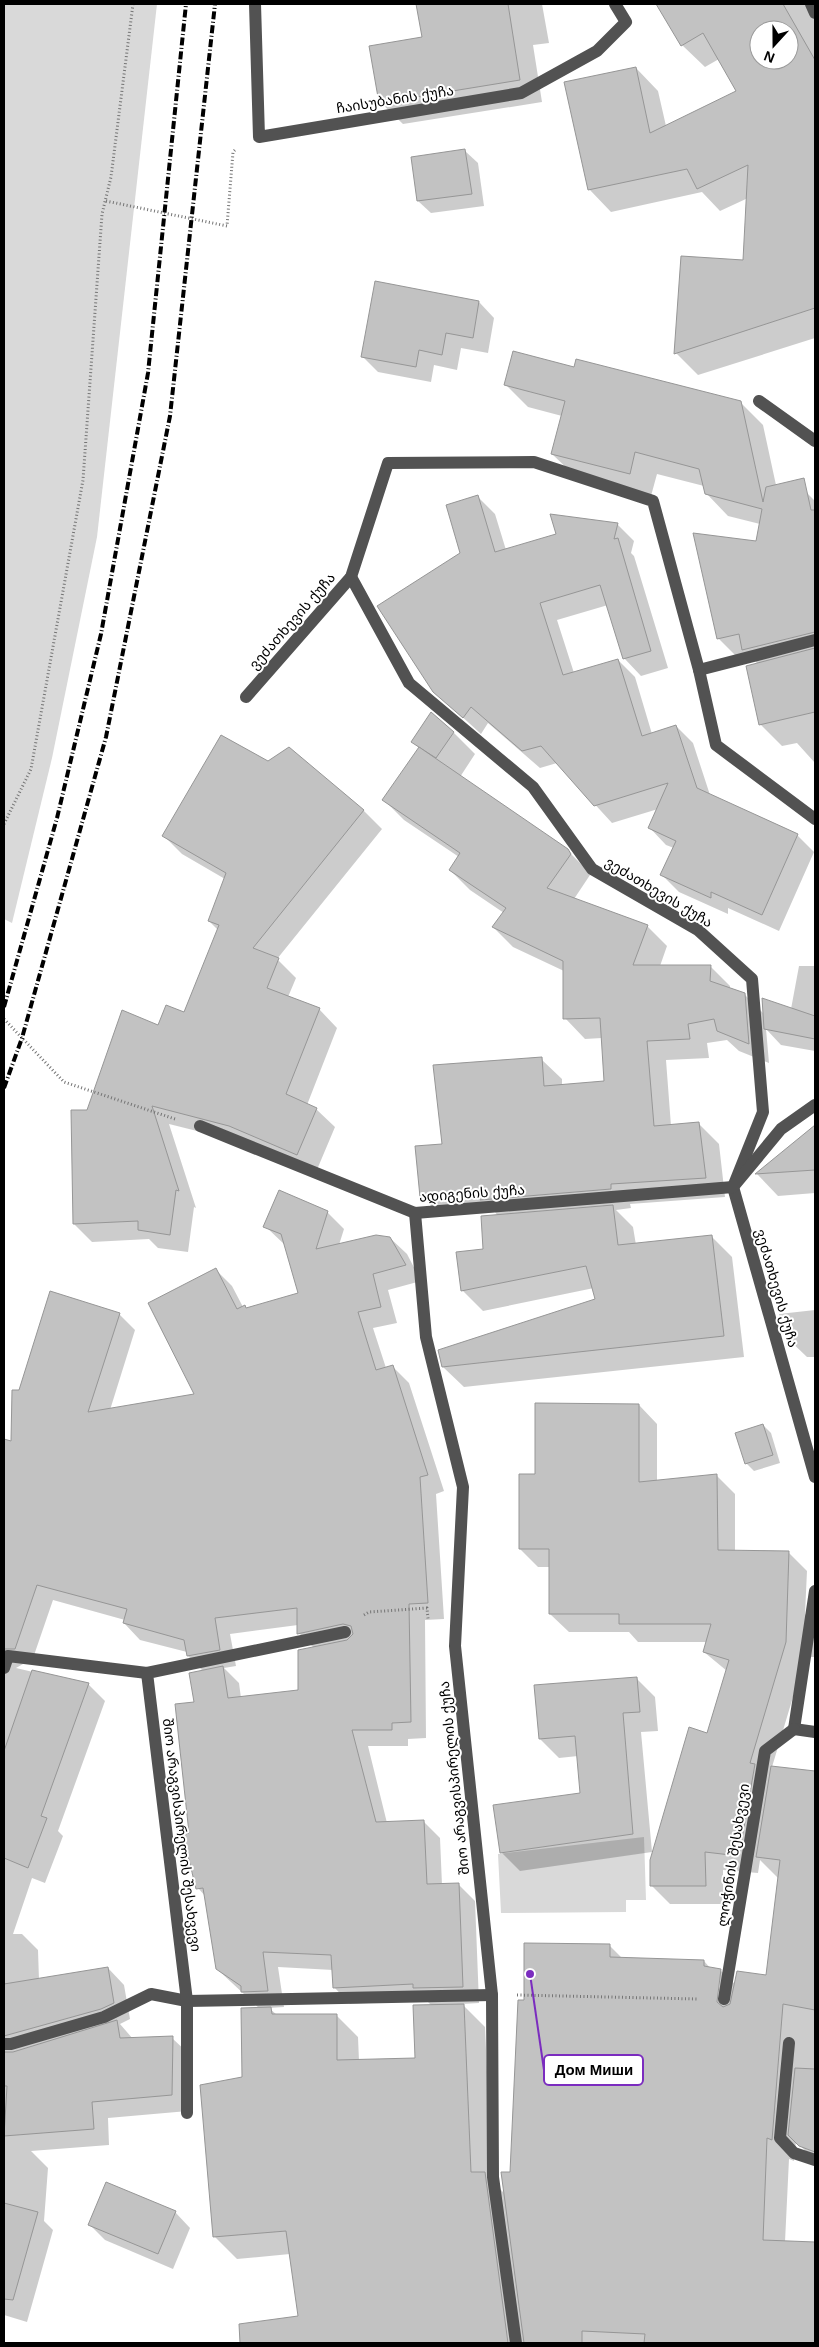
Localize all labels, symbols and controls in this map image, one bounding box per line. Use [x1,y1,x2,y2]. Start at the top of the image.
north arrow [749,20,799,70]
text: N [762,48,777,66]
street label: ჩაისუბანის ქუჩა [335,82,455,117]
street label: ვეძათხევის ქუჩა [246,570,339,673]
street label: ვეძათხევის ქუჩა [602,854,716,931]
street label: ადიგენის ქუჩა [419,1181,526,1206]
street label: ვეძათხევის ქუჩა [751,1227,802,1349]
street label: შიო არაგვისპირელის ქუჩა [436,1680,473,1876]
street label: შიო არაგვისპირელის შესახვევი [159,1717,204,1953]
street label: ლოჭინის შესახვევი [714,1782,753,1928]
callout: Дом Миши [544,2055,643,2085]
text: Дом Миши [555,2061,633,2078]

